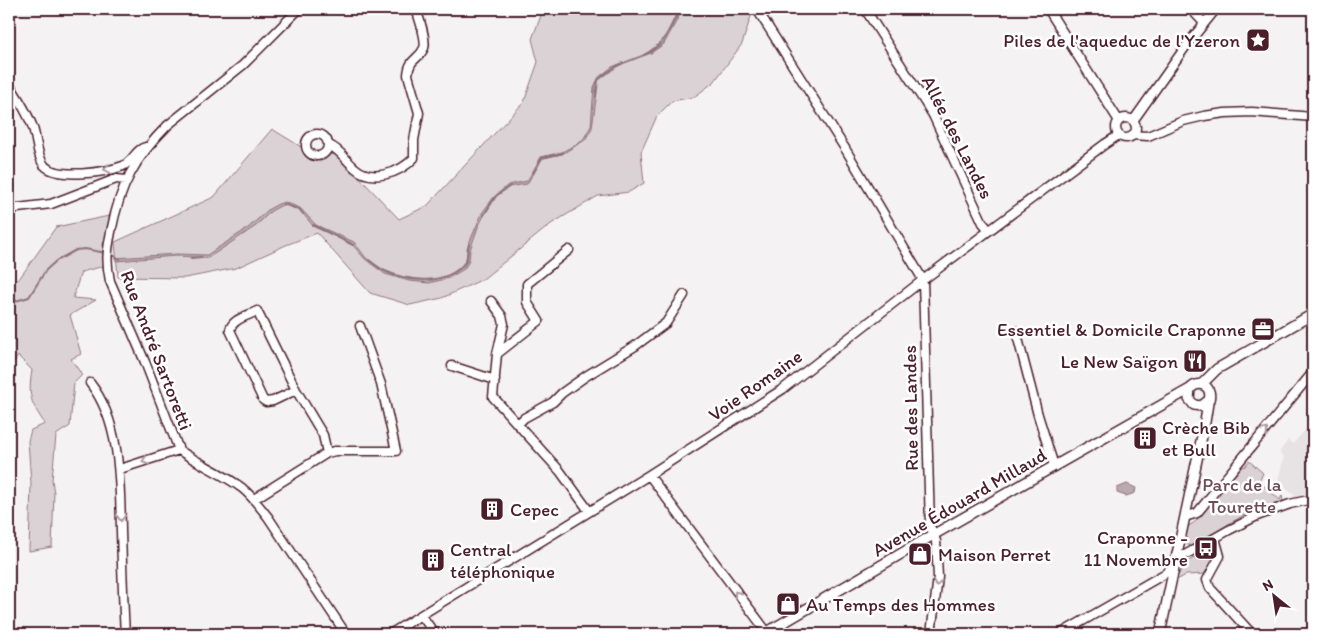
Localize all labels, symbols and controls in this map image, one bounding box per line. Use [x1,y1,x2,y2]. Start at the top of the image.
place icon: Piles de l'aqueduc de l'Yzeron [1245,27,1271,53]
place label: Piles de l'aqueduc de l'Yzeron [1003,29,1240,52]
street label: Allée des Landes [917,72,998,203]
one-way arrow [103,163,112,174]
street label: Rue André Sartoretti [115,267,198,433]
office icon: Essentiel & Domicile Craponne [1250,316,1276,342]
place label: Essentiel & Domicile Craponne [997,318,1246,341]
street label: Voie Romaine [704,345,807,426]
street label: Rue des Landes [898,345,923,471]
restaurant icon: Le New Saïgon [1182,348,1208,374]
place label: Le New Saïgon [1060,350,1178,373]
place label: Crèche Bib et Bull [1162,416,1250,461]
building icon: Crèche Bib et Bull [1132,425,1158,451]
one-way arrow [1259,428,1267,437]
street label: Avenue Édouard Millaud [868,443,1050,562]
one-way arrow [142,455,150,465]
park label: Parc de la Tourette [1202,473,1282,518]
building icon: Cepec [479,496,505,522]
place label: Cepec [510,498,559,521]
one-way arrow [116,514,126,522]
place label: Craponne - 11 Novembre [1084,526,1188,571]
bus stop icon: Craponne - 11 Novembre [1193,535,1219,561]
place label: Central téléphonique [450,538,555,583]
shop icon: Maison Perret [907,541,933,567]
place label: Maison Perret [938,543,1051,566]
building icon: Central téléphonique [420,547,446,573]
north arrow [1250,570,1300,620]
text: N [1259,575,1276,595]
one-way arrow [932,579,943,587]
one-way arrow [734,590,743,600]
shop icon: Au Temps des Hommes [775,591,801,617]
place label: Au Temps des Hommes [806,593,995,616]

